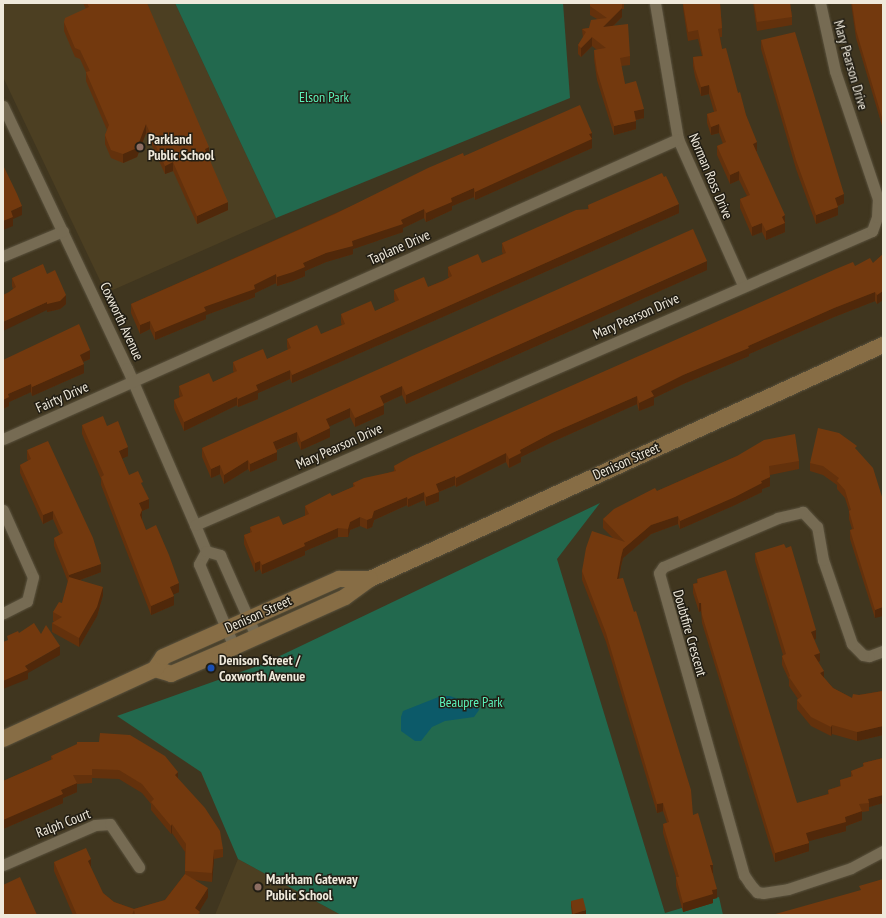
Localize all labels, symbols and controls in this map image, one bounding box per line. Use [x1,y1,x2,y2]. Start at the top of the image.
street label: Mary Pearson Drive [830,18,872,112]
park label: Elson Park [299,89,349,105]
place label: Parkland Public School [148,131,214,164]
street label: Norman Ross Drive [685,131,737,221]
marker: Parkland Public School [135,142,145,152]
street label: Taplane Drive [365,226,433,268]
street label: Coxworth Avenue [97,279,147,363]
street label: Mary Pearson Drive [590,289,682,343]
street label: Fairty Drive [33,378,91,416]
street label: Mary Pearson Drive [293,419,385,473]
street label: Denison Street [590,439,662,483]
street label: Doubtfire Crescent [670,588,710,678]
street label: Denison Street [222,592,294,636]
place label: Denison Street / Coxworth Avenue [219,652,306,684]
marker: Denison Street / Coxworth Avenue [206,663,216,673]
park label: Beaupre Park [439,694,503,710]
street label: Ralph Court [33,805,93,841]
place label: Markham Gateway Public School [266,871,358,904]
marker: Markham Gateway Public School [253,882,263,892]

